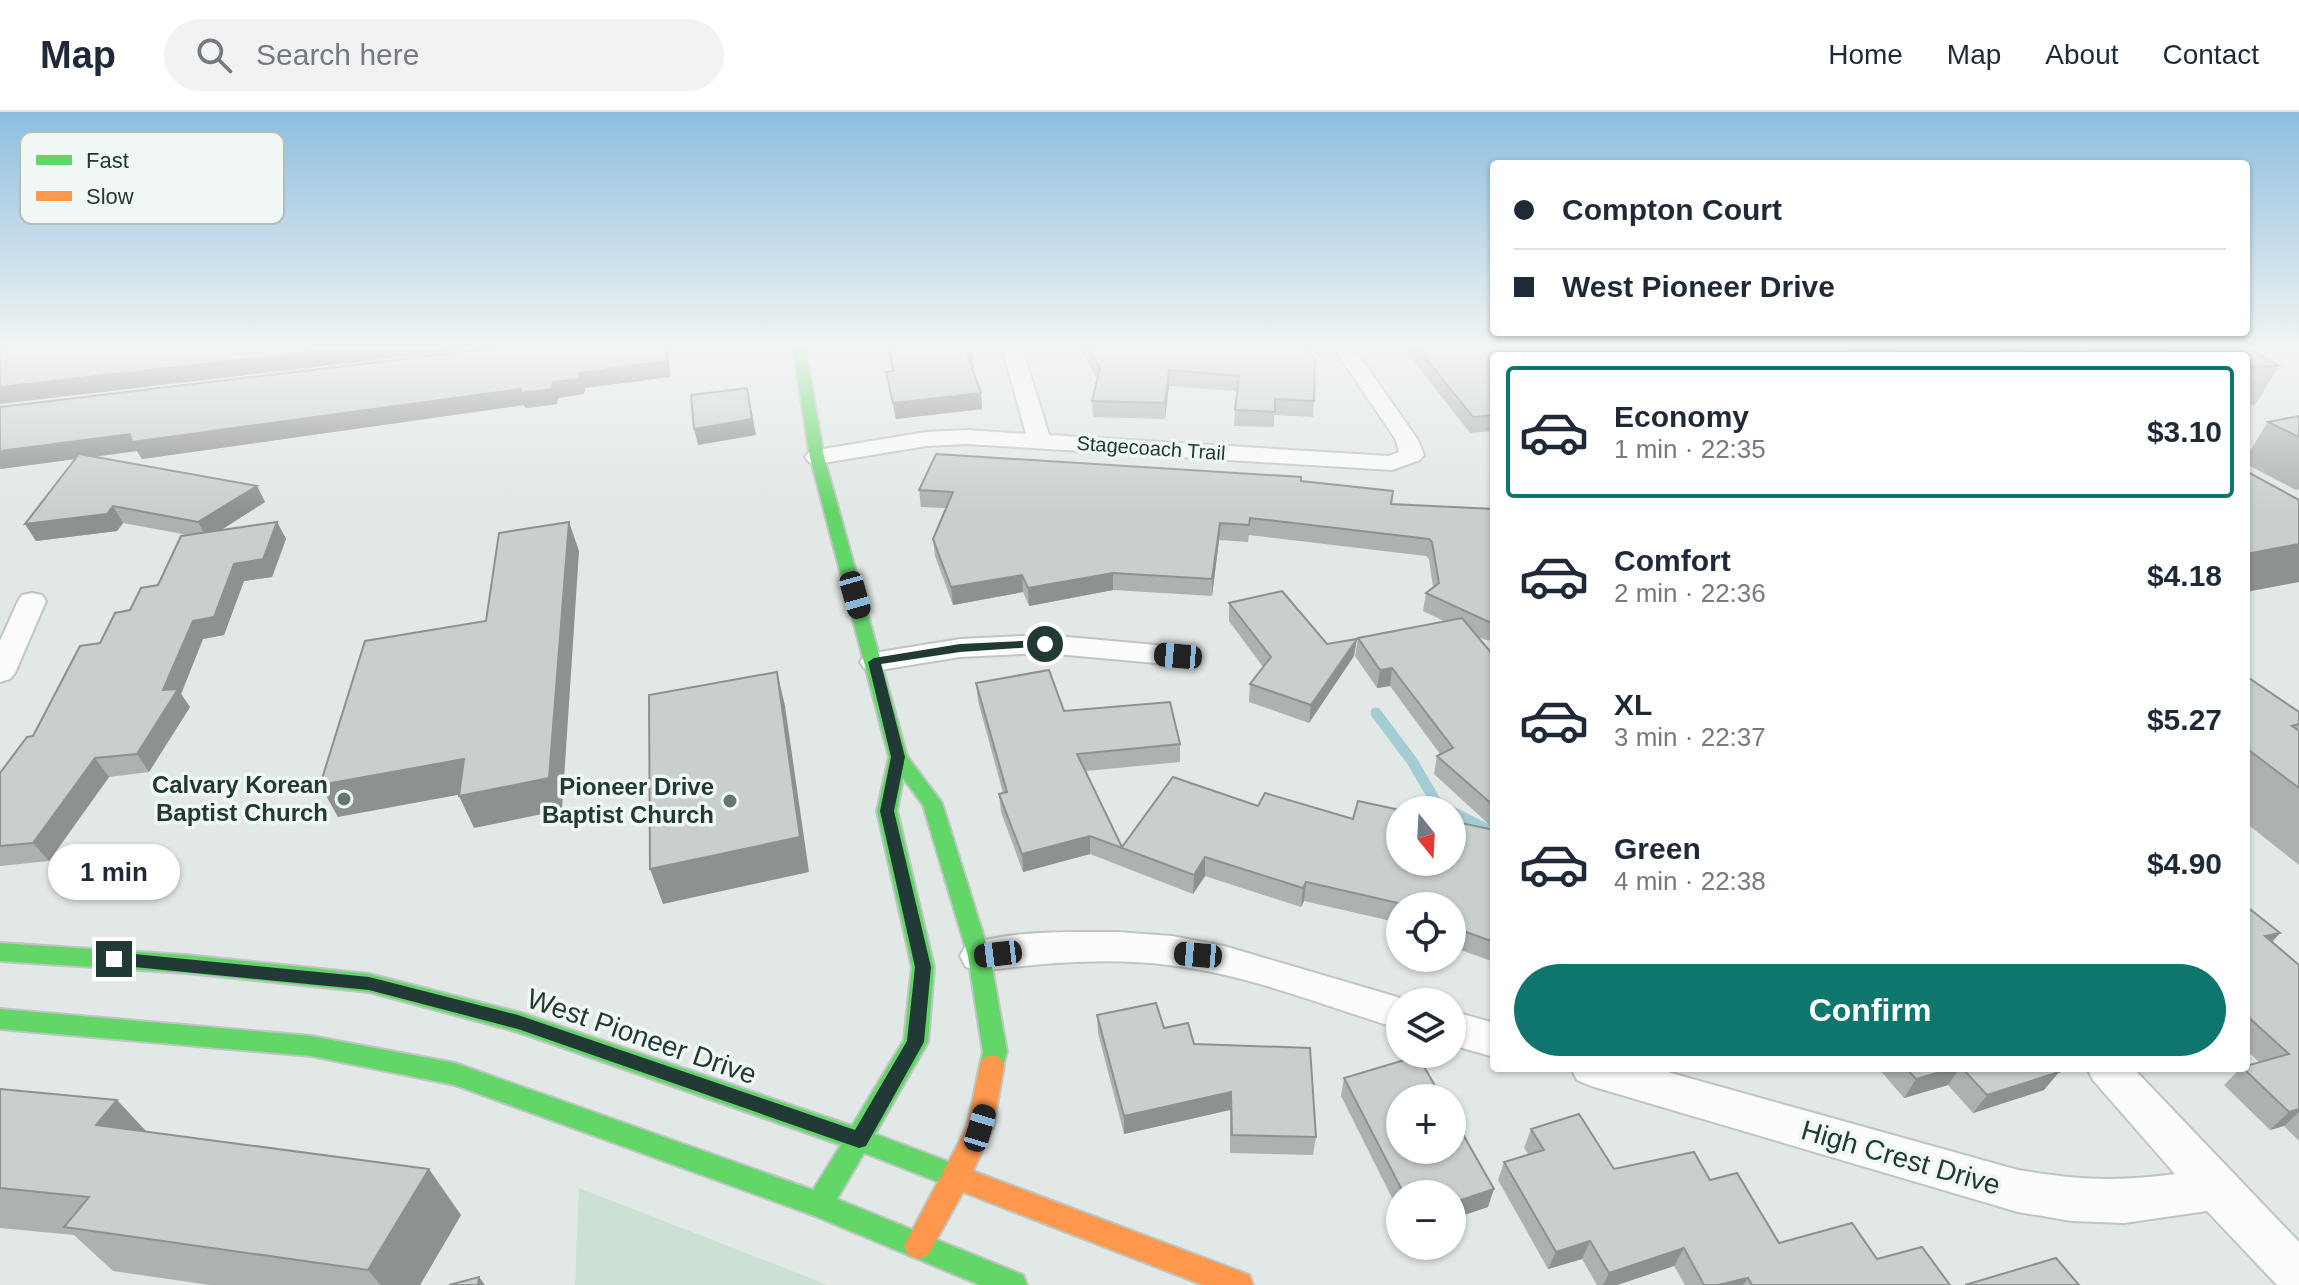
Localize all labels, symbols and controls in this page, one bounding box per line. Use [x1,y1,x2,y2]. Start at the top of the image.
search box [164,19,724,91]
icon: search [192,33,236,77]
text: Map [40,34,116,76]
text: Search here [256,38,419,71]
text: Home [1828,39,1903,70]
text: Map [1947,39,2001,70]
text: About [2045,39,2119,70]
text: Contact [2163,39,2259,70]
legend [20,132,284,224]
text: Fast [86,148,129,173]
text: Slow [86,184,134,209]
text: Compton Court [1562,193,1782,226]
text: West Pioneer Drive [1562,270,1835,303]
icon: car [1518,396,1590,468]
text: Economy [1614,400,1749,433]
text: $3.10 [2147,415,2222,448]
street label: Stagecoach Trail [1076,432,1226,464]
text: 1 min · 22:35 [1614,434,1766,464]
icon: car [1518,540,1590,612]
text: Comfort [1614,544,1731,577]
text: $4.18 [2147,559,2222,592]
car [837,569,873,621]
text: 2 min · 22:36 [1614,578,1766,608]
route start [1027,626,1063,662]
car [1153,642,1203,670]
icon: car [1518,684,1590,756]
text: XL [1614,688,1652,721]
text: $5.27 [2147,703,2222,736]
text: 3 min · 22:37 [1614,722,1766,752]
place label: Calvary Korean Baptist Church [152,771,328,826]
place label: Pioneer Drive Baptist Church [542,773,714,828]
marker: Calvary Korean Baptist Church [335,790,353,808]
marker: Pioneer Drive Baptist Church [721,792,739,810]
north arrow [1386,796,1466,876]
map controls [1386,796,1466,1260]
icon: car [1518,828,1590,900]
text: Green [1614,832,1701,865]
callout: 1 min [48,843,180,899]
text: $4.90 [2147,847,2222,880]
text: 1 min [80,857,148,887]
text: 4 min · 22:38 [1614,866,1766,896]
button: locate [1386,892,1466,972]
car [973,939,1023,969]
route end [96,941,132,977]
car [1173,941,1223,969]
button: Confirm [1514,964,2226,1056]
street label: West Pioneer Drive [523,983,761,1090]
button: layers [1386,988,1466,1068]
button: + [1386,1084,1466,1164]
car [962,1102,998,1154]
street label: High Crest Drive [1798,1114,2004,1201]
button: − [1386,1180,1466,1260]

